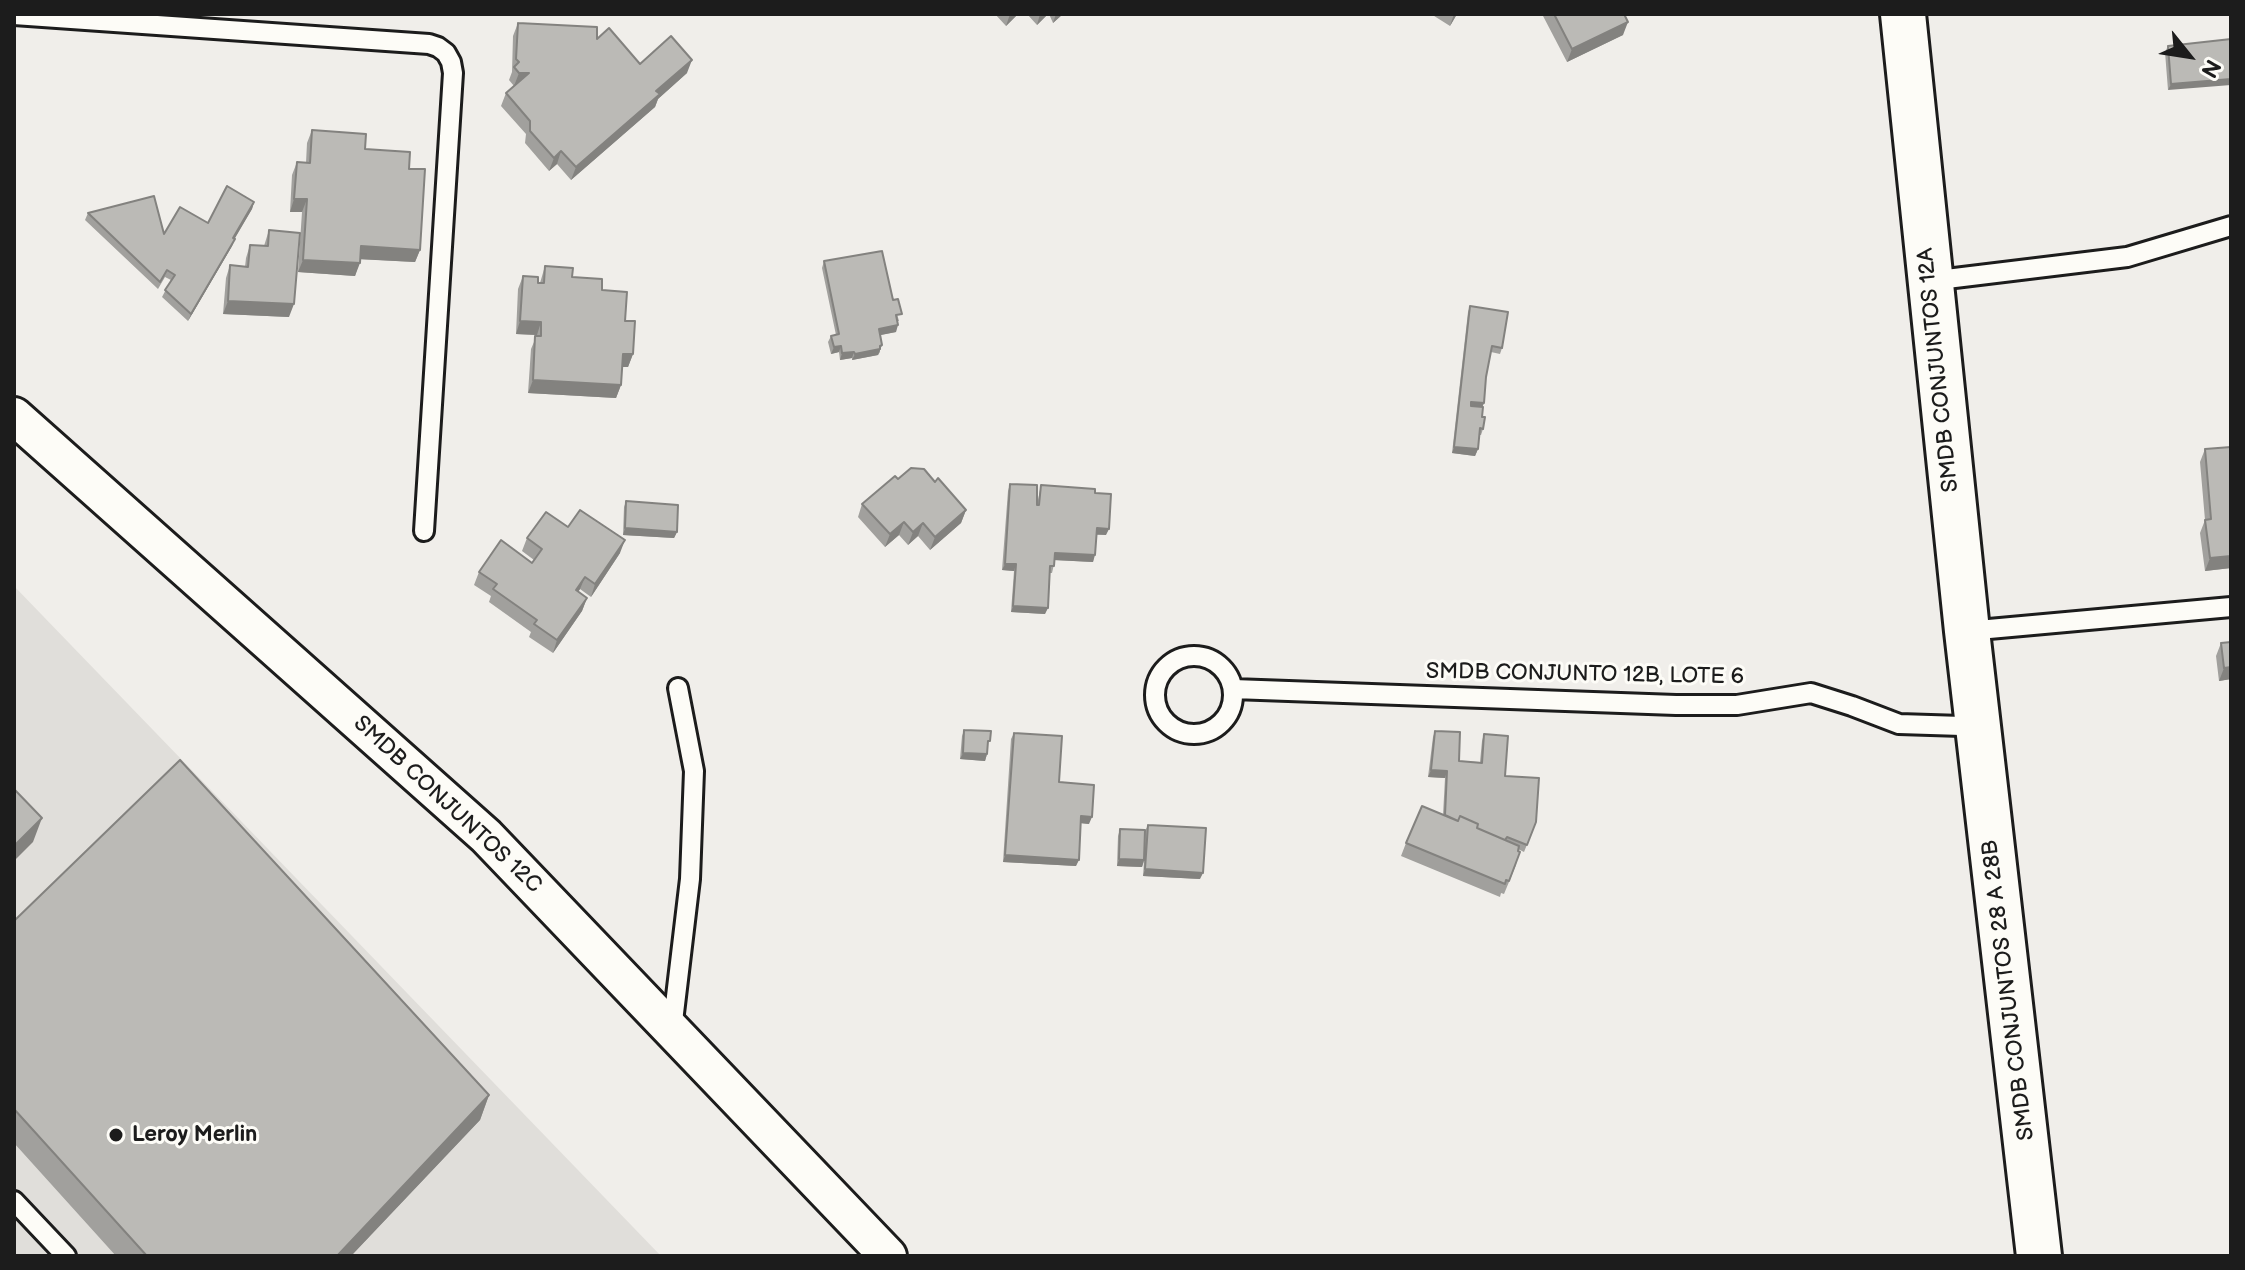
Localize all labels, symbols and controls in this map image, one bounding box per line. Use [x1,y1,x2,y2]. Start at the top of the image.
north arrow [2149,16,2229,96]
text: N [2194,54,2226,82]
street label: SMDB CONJUNTOS 12A [1913,247,1965,493]
street label: SMDB CONJUNTO 12B, LOTE 6 [1426,659,1744,691]
street label: SMDB CONJUNTOS 12C [347,711,547,899]
street label: SMDB CONJUNTOS 28 A 28B [1977,838,2041,1142]
place label: Leroy Merlin [132,1122,257,1148]
marker: Leroy Merlin [107,1126,125,1144]

